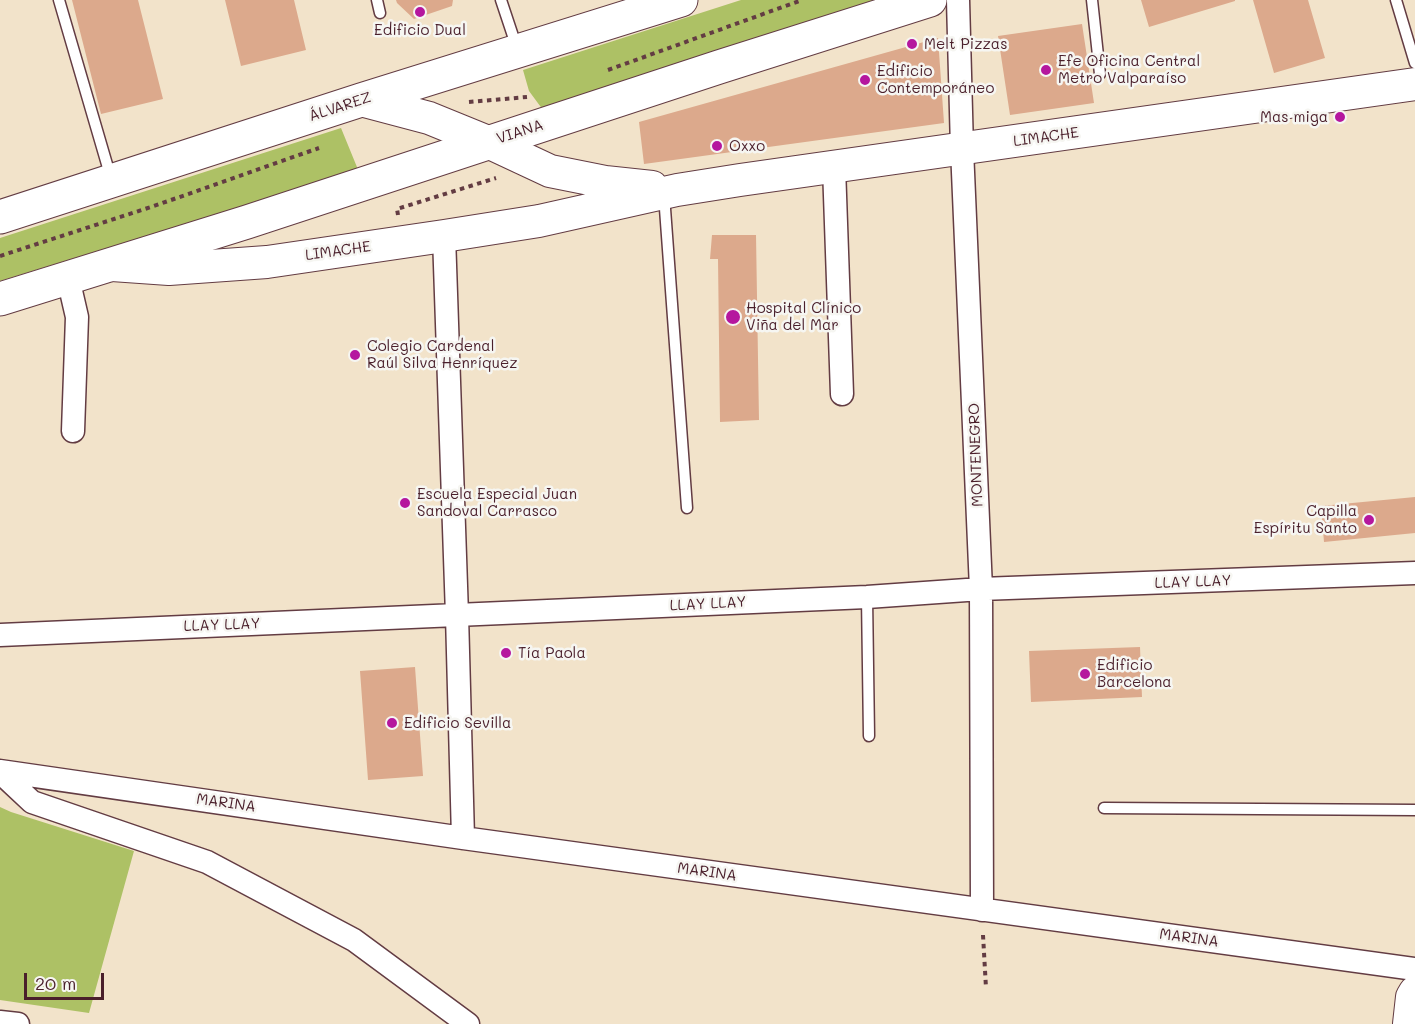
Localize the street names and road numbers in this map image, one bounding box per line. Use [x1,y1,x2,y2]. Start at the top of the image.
street label: ÁLVAREZ [307,88,373,126]
street label: VIANA [494,116,546,148]
street label: LIMACHE [1012,124,1080,150]
street label: LIMACHE [304,238,372,264]
street label: MONTENEGRO [965,403,987,507]
street label: LLAY LLAY [1154,572,1232,592]
street label: LLAY LLAY [669,593,747,615]
street label: LLAY LLAY [183,615,261,635]
street label: MARINA [195,790,257,816]
street label: MARINA [676,859,738,885]
street label: MARINA [1158,925,1220,951]

